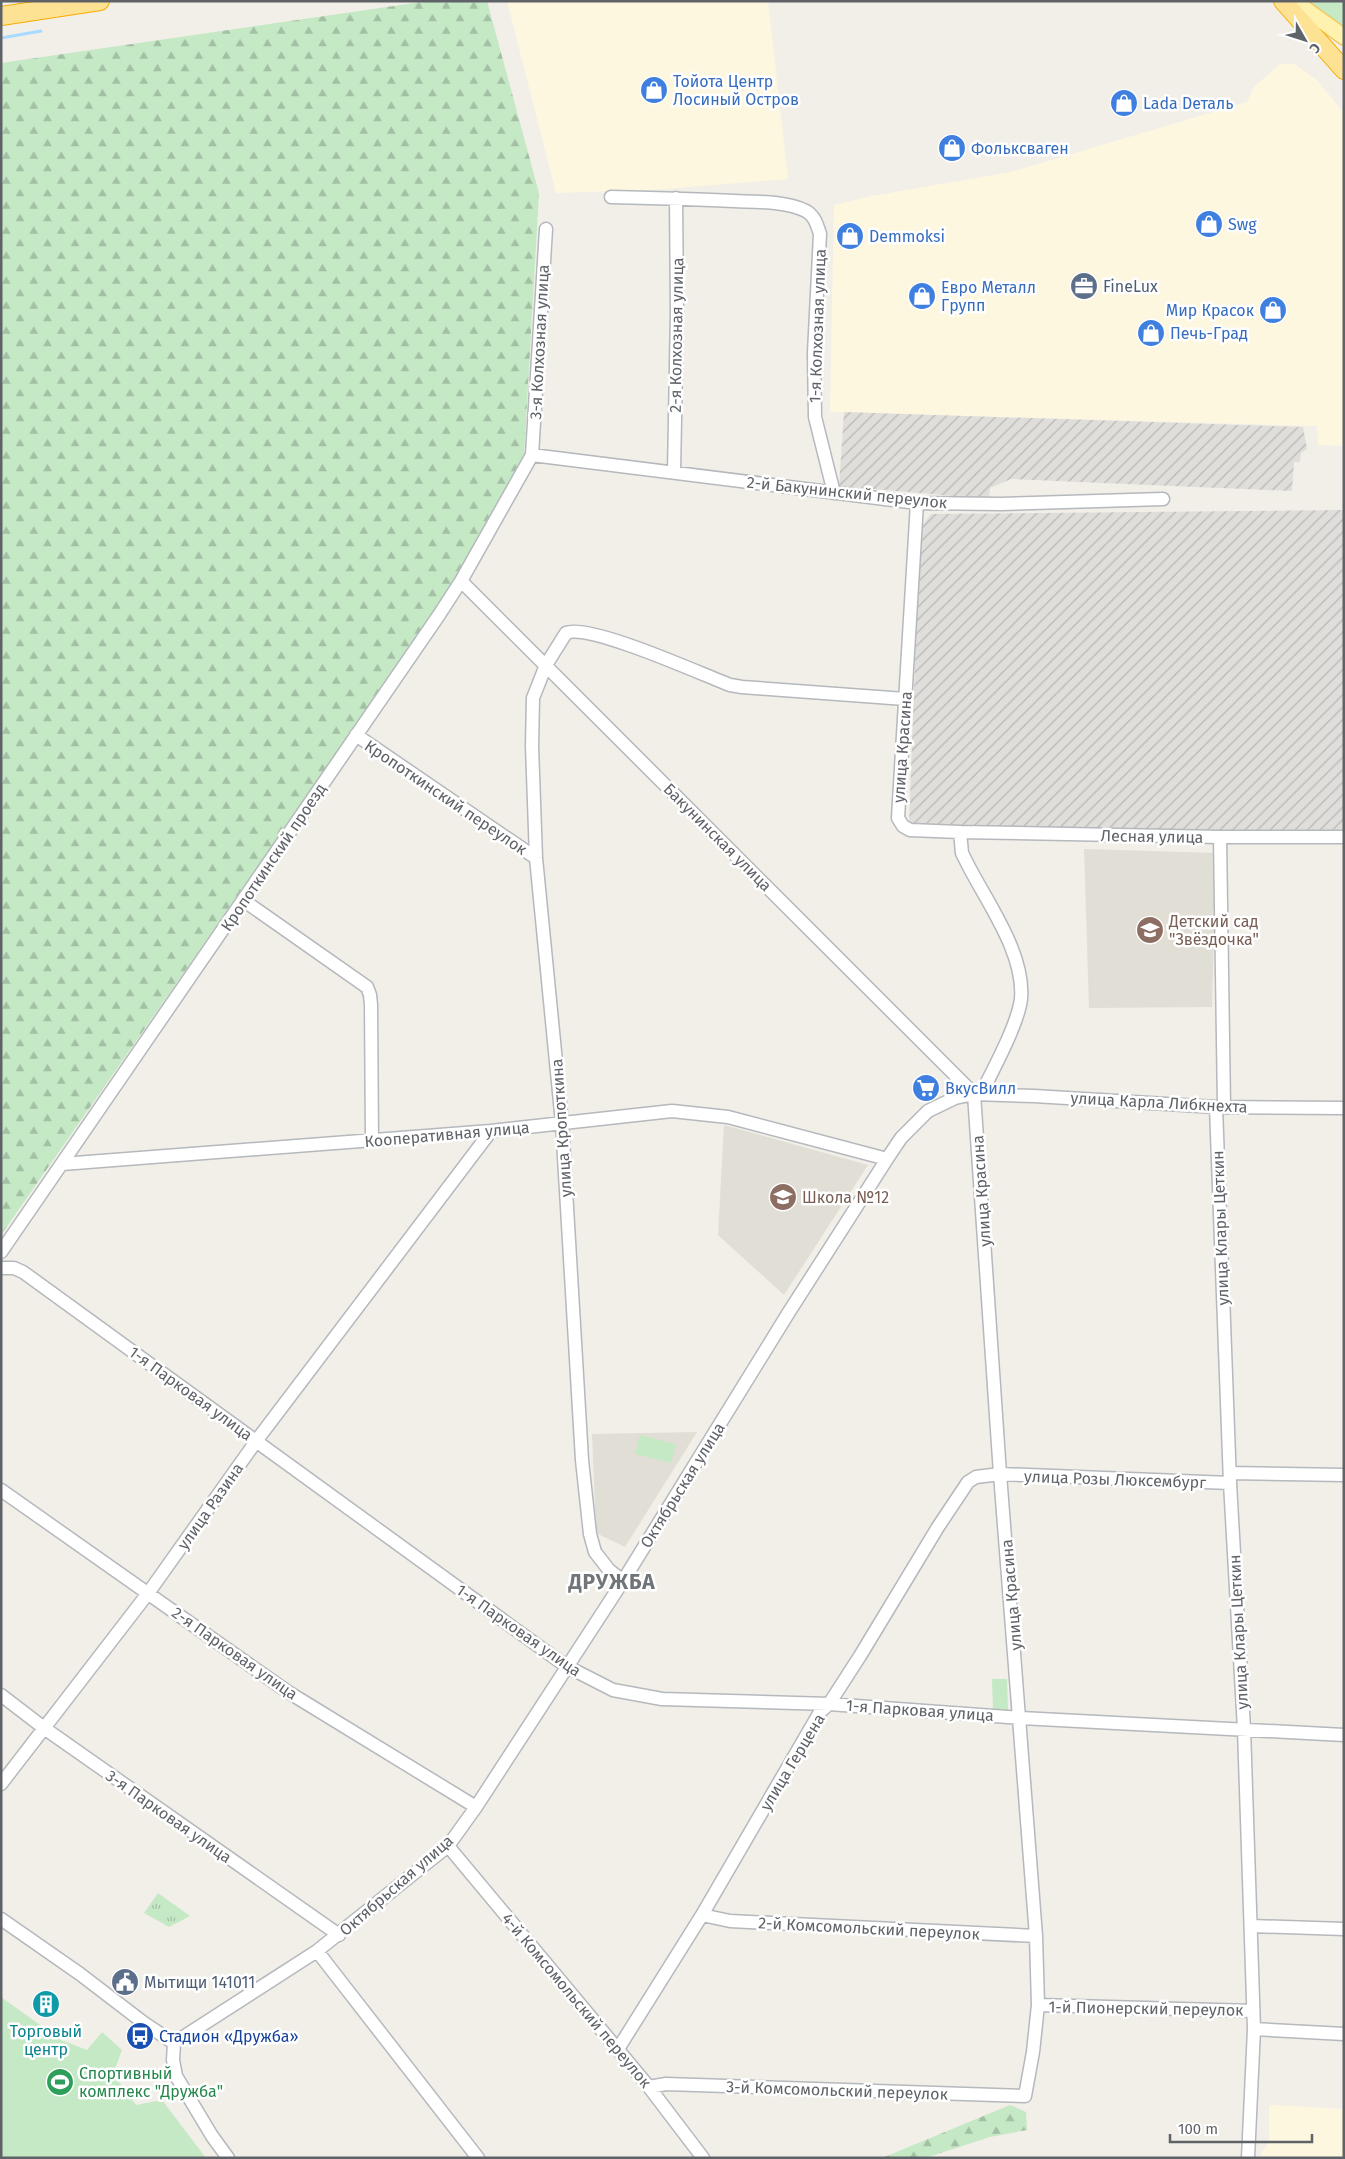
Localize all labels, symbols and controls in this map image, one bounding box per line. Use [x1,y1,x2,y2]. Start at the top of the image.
north arrow [1280,15,1330,65]
text: С [1306,39,1324,56]
place label: Тойота Центр Лосиный Остров [673,72,799,109]
shop icon: Тойота Центр Лосиный Остров [639,75,669,105]
shop icon: Lada Dеталь [1109,88,1139,118]
place label: Lada Dеталь [1143,94,1233,113]
shop icon: Фольксваген [937,133,967,163]
place label: Фольксваген [971,139,1069,158]
shop icon: Swg [1194,209,1224,239]
place label: Swg [1228,215,1257,234]
shop icon: Demmoksi [835,221,865,251]
place label: Demmoksi [869,227,945,246]
street label: 1-я Колхозная улица [805,249,830,403]
street label: 2-я Колхозная улица [666,257,687,413]
street label: 3-я Колхозная улица [526,264,553,420]
office icon: FineLux [1069,271,1099,301]
place label: FineLux [1103,277,1158,296]
place label: Евро Металл Групп [941,278,1036,315]
shop icon: Евро Металл Групп [907,281,937,311]
shop icon: Мир Красок [1258,295,1288,325]
place label: Мир Красок [1166,301,1255,320]
shop icon: Печь-Град [1136,318,1166,348]
place label: Печь-Град [1170,324,1248,343]
street label: 2-й Бакунинский переулок [746,473,949,513]
street label: улица Красина [889,691,916,803]
street label: Кропоткинский переулок [361,736,531,859]
street label: Бакунинская улица [660,779,776,895]
street label: Кропоткинский проезд [217,780,330,935]
street label: Лесная улица [1100,826,1204,847]
place label: Детский сад "Звёздочка" [1168,912,1259,949]
school or university icon: Детский сад "Звёздочка" [1135,915,1165,945]
street label: улица Кропоткина [547,1058,576,1198]
supermarket icon: ВкусВилл [911,1073,941,1103]
place label: ВкусВилл [945,1079,1016,1098]
street label: улица Карла Либкнехта [1070,1088,1248,1117]
street label: Кооперативная улица [364,1118,530,1151]
street label: улица Красина [968,1135,995,1247]
street label: улица Клары Цеткин [1208,1150,1233,1306]
school or university icon: Школа №12 [768,1182,798,1212]
place label: Школа №12 [802,1188,889,1207]
street label: 1-я Парковая улица [125,1342,256,1445]
street label: Октябрьская улица [636,1419,729,1551]
street label: улица Разина [173,1459,247,1553]
street label: улица Розы Люксембург [1024,1467,1206,1492]
street label: улица Красина [997,1538,1026,1651]
street label: улица Клары Цеткин [1225,1554,1252,1710]
district label: ДРУЖБА [567,1569,656,1595]
street label: 1-я Парковая улица [453,1580,585,1681]
street label: 2-я Парковая улица [168,1603,301,1704]
street label: 1-я Парковая улица [846,1696,994,1725]
street label: улица Герцена [756,1710,829,1814]
street label: 3-я Парковая улица [102,1766,235,1867]
street label: Октябрьская улица [336,1831,457,1940]
street label: 4-й Комсомольский переулок [498,1909,656,2092]
street label: 2-й Комсомольский переулок [758,1913,981,1944]
public building icon: Мытищи 141011 [110,1967,140,1997]
place label: Мытищи 141011 [144,1973,255,1992]
building icon: Торговый центр [31,1989,61,2019]
street label: 1-й Пионерский переулок [1048,1997,1244,2020]
bus stop icon: Стадион «Дружба» [125,2021,155,2051]
place label: Торговый центр [10,2022,82,2059]
place label: Стадион «Дружба» [159,2027,299,2046]
place label: Спортивный комплекс "Дружба" [79,2064,223,2101]
sports icon: Спортивный комплекс "Дружба" [45,2067,75,2097]
street label: 3-й Комсомольский переулок [726,2077,949,2104]
scale bar [1170,2112,1312,2144]
text: 100 m [1178,2120,1218,2138]

